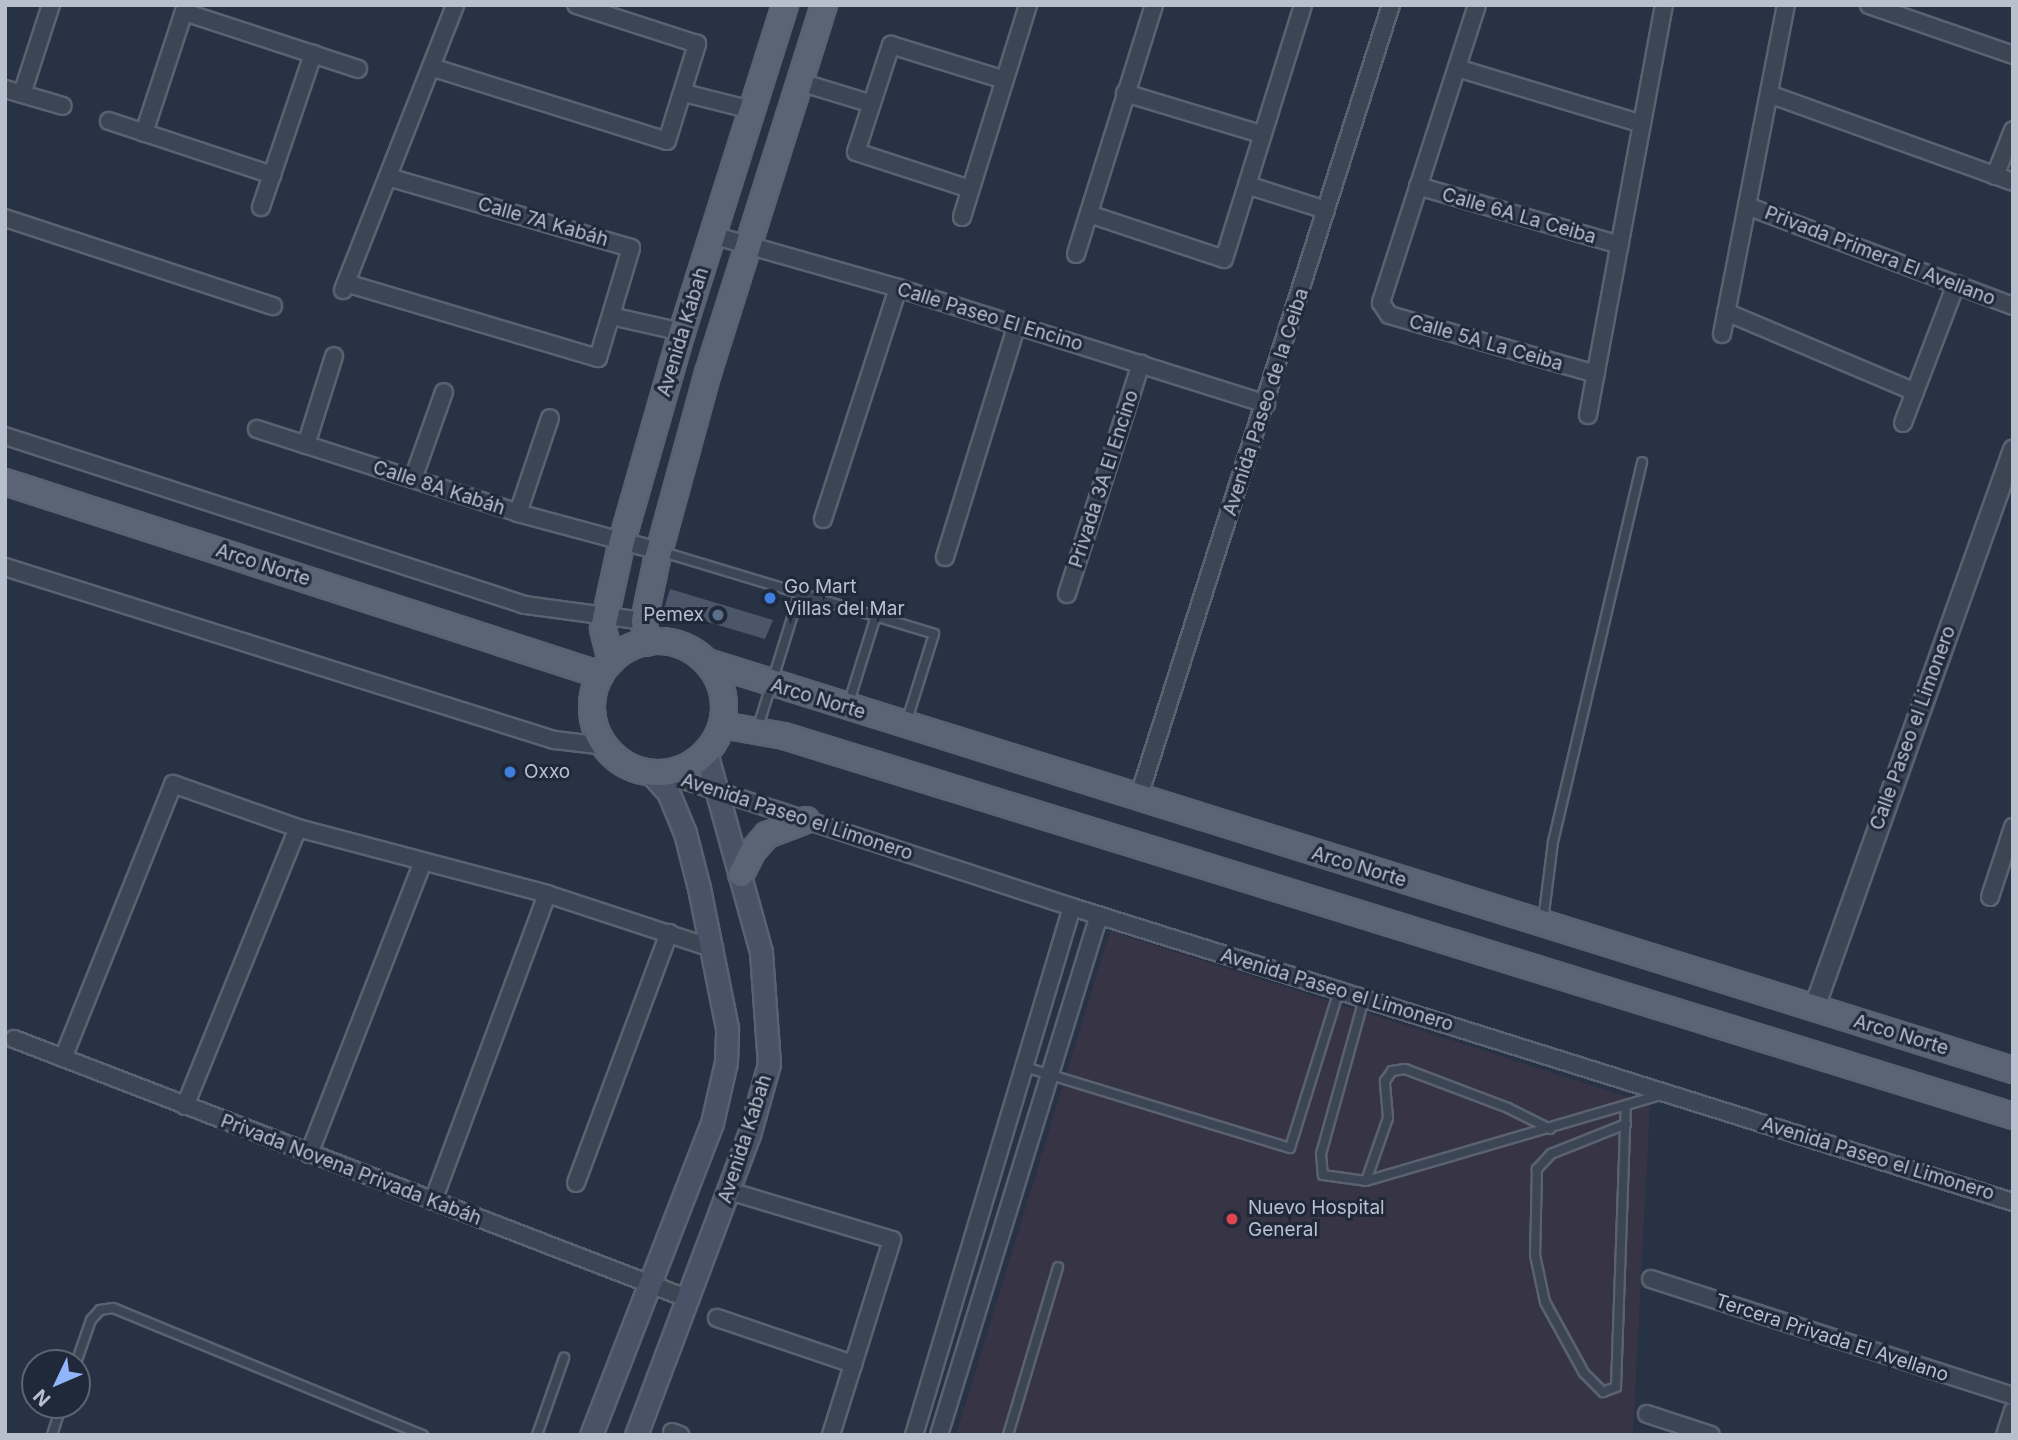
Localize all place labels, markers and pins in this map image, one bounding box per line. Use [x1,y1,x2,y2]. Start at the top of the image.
place label: Go Mart Villas del Mar [784,576,905,620]
marker: Go Mart Villas del Mar [762,590,778,606]
place label: Pemex [643,604,704,626]
marker: Pemex [710,607,726,623]
place label: Oxxo [524,761,570,783]
marker: Oxxo [502,764,518,780]
place label: Nuevo Hospital General [1248,1197,1385,1241]
marker: Nuevo Hospital General [1222,1209,1242,1229]

